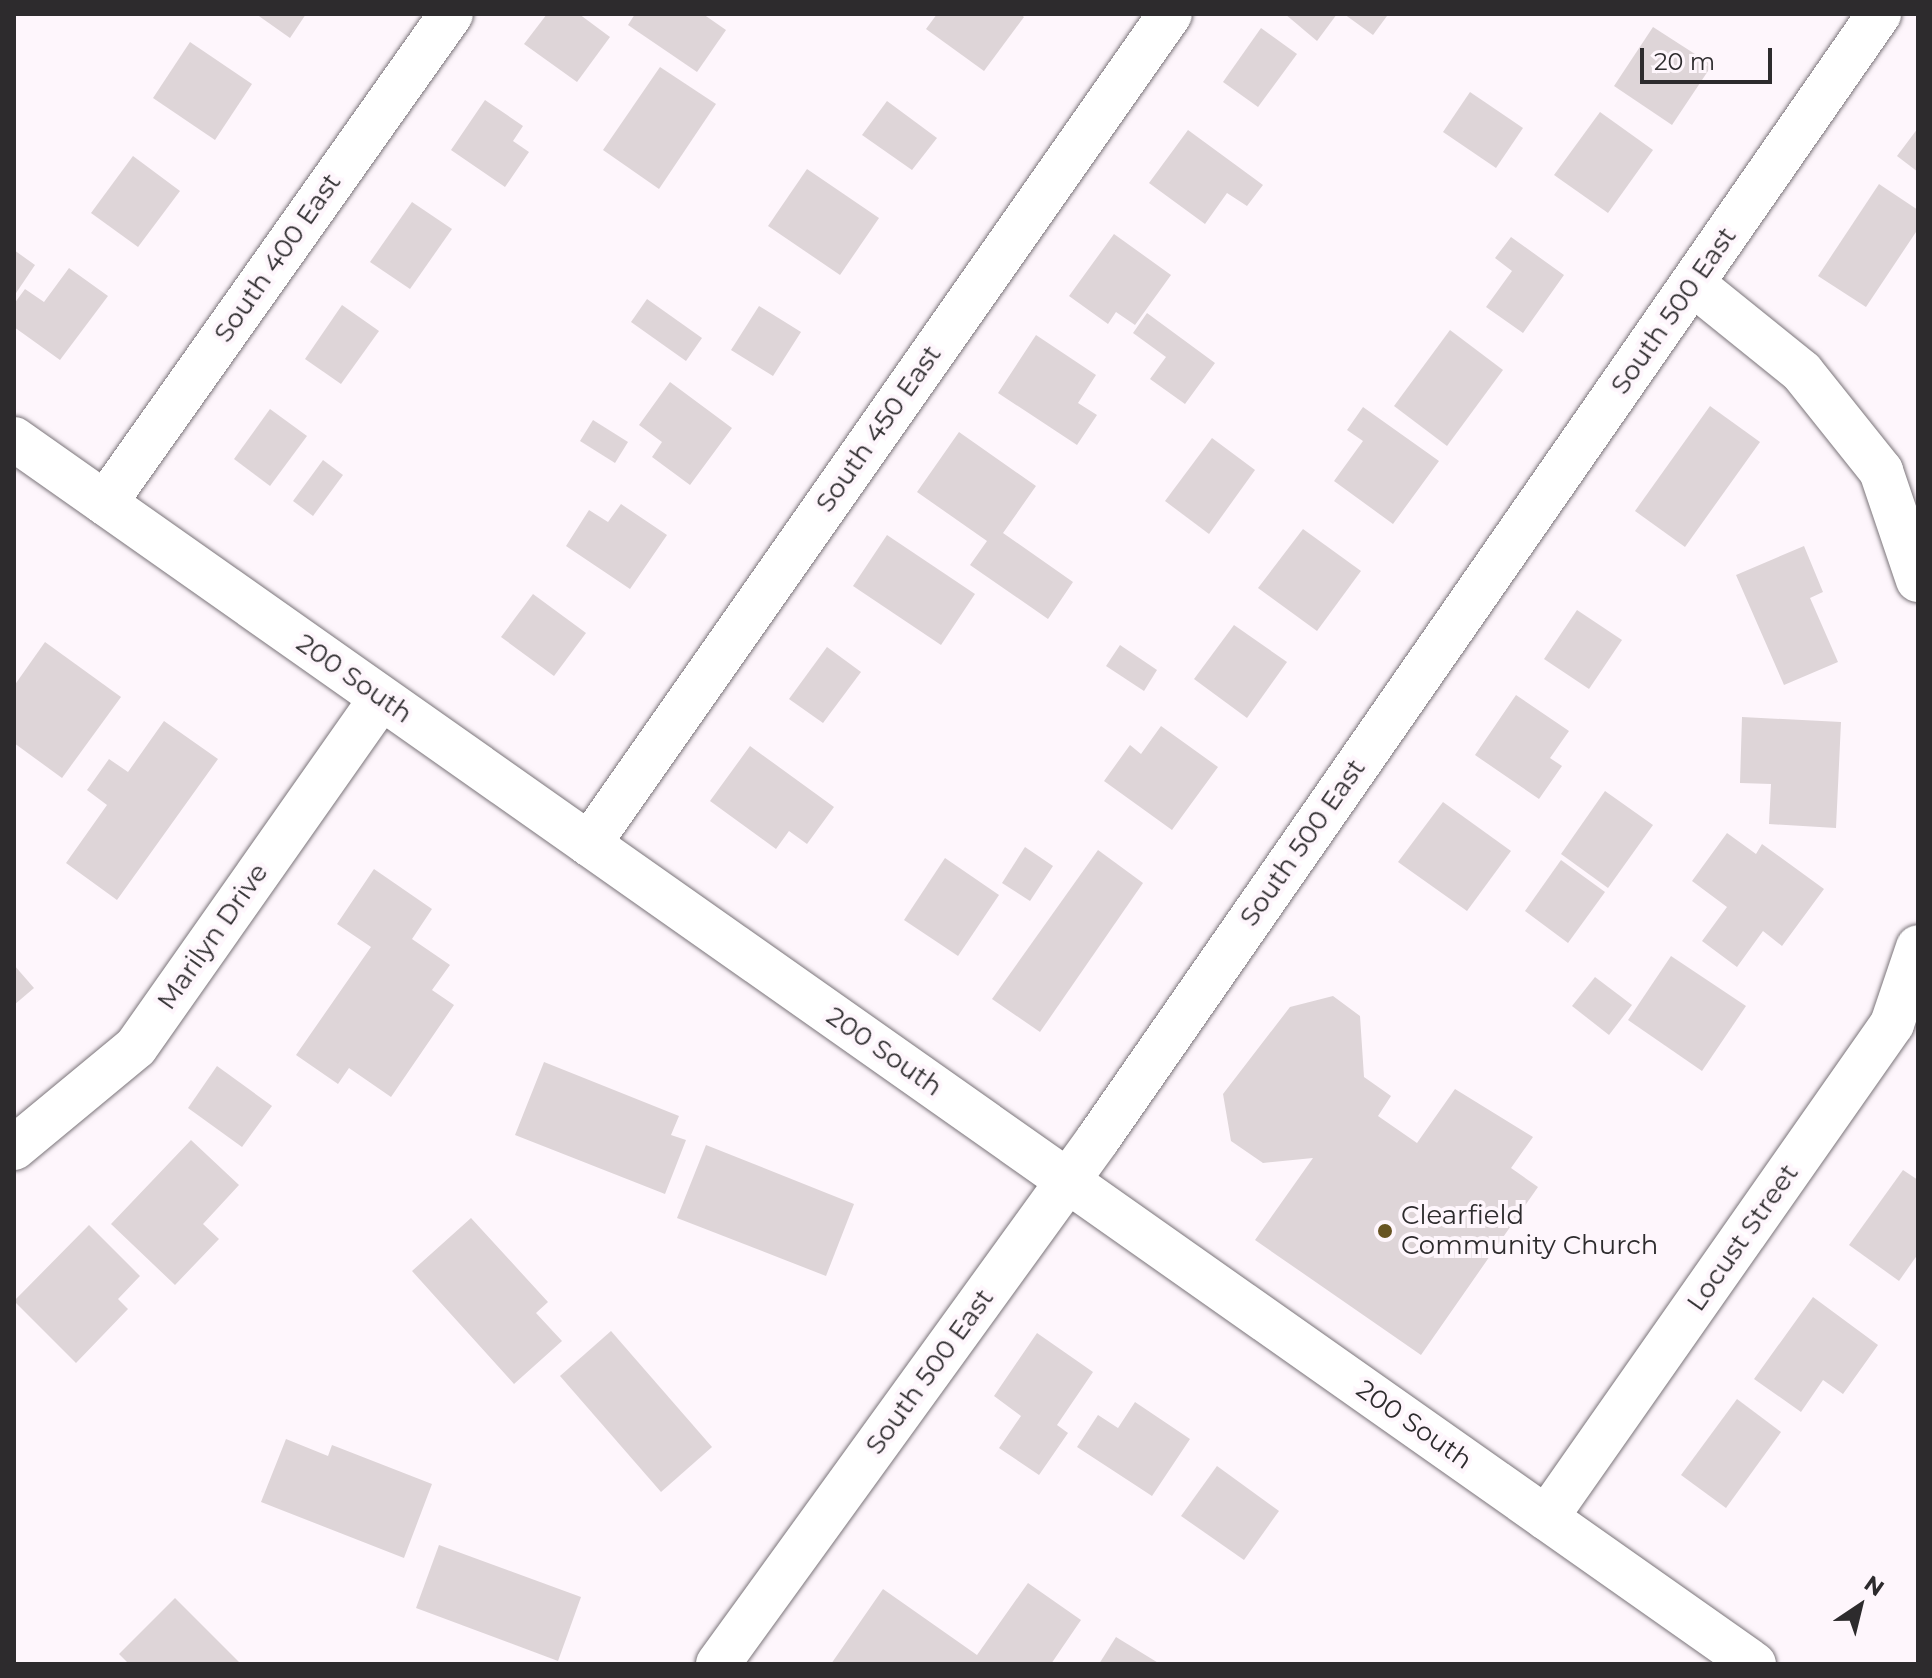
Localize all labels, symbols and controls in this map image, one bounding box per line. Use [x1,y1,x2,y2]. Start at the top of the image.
scale bar [1644,32,1776,82]
text: 20 m [1654,47,1715,76]
street label: South 400 East [208,168,348,348]
street label: South 500 East [1605,222,1743,400]
street label: South 450 East [810,340,948,518]
street label: 200 South [290,628,418,730]
street label: South 500 East [1234,754,1372,932]
street label: Marilyn Drive [151,858,275,1016]
street label: 200 South [820,1001,948,1103]
street label: Locust Street [1681,1159,1805,1317]
place label: Clearfield Community Church [1401,1200,1658,1262]
marker: Clearfield Community Church [1376,1222,1394,1240]
street label: South 500 East [860,1283,1000,1461]
street label: 200 South [1350,1374,1478,1476]
north arrow [1820,1566,1900,1646]
text: N [1859,1570,1889,1602]

